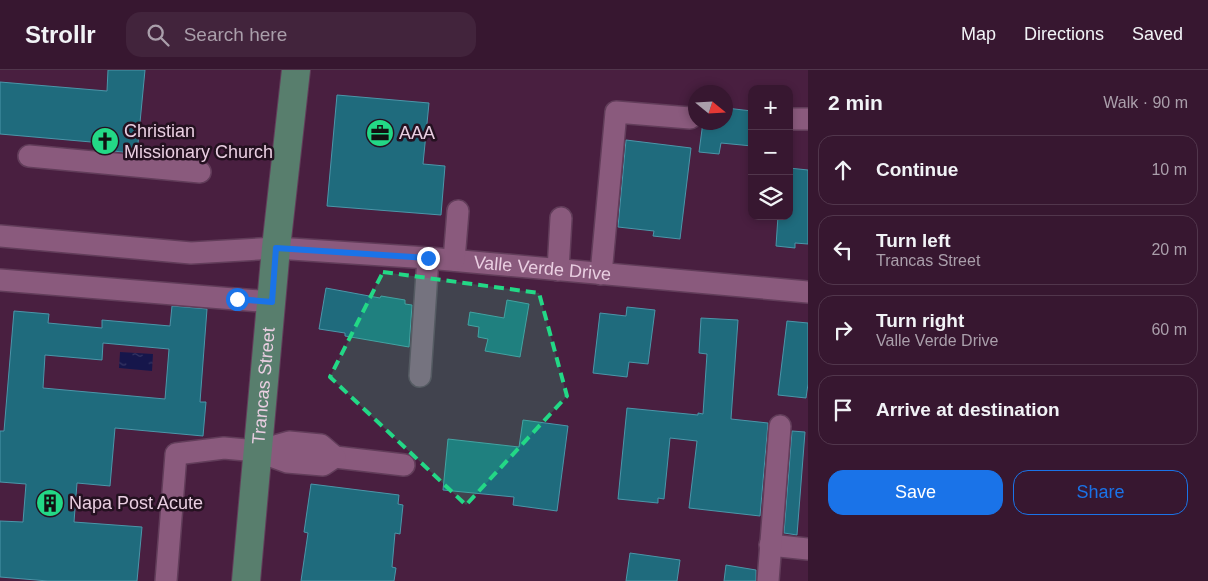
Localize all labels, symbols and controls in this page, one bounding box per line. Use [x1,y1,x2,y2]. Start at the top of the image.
search box [126,12,476,57]
text: Strollr [25,21,96,48]
icon: search [144,21,172,49]
text: Search here [184,24,287,45]
text: Map [961,24,996,44]
text: Directions [1024,24,1104,44]
text: Saved [1132,24,1183,44]
north arrow [688,85,733,130]
map controls [748,85,793,220]
button: + [748,85,793,130]
text: 2 min [828,91,883,114]
text: Walk · 90 m [1103,94,1188,111]
office icon: AAA [365,118,395,148]
place label: Christian Missionary Church [124,121,273,162]
place label: AAA [399,123,435,143]
church icon: Christian Missionary Church [90,126,120,156]
button: − [748,130,793,175]
icon: ahead [829,156,857,184]
text: Continue [876,159,958,180]
text: 10 m [1151,161,1187,178]
button: layers [748,175,793,220]
text: Turn left [876,230,951,251]
icon: left [829,236,857,264]
text: 20 m [1151,241,1187,258]
route end [417,247,440,270]
street label: Valle Verde Drive [473,252,612,284]
text: Trancas Street [876,252,980,269]
route start [226,288,249,311]
text: Turn right [876,310,964,331]
icon: right [829,316,857,344]
text: 60 m [1151,321,1187,338]
street label: Trancas Street [248,326,279,445]
text: Valle Verde Drive [876,332,998,349]
icon: arrive [829,396,857,424]
text: Arrive at destination [876,399,1060,420]
button: Save [828,470,1003,515]
button: Share [1013,470,1188,515]
building icon: Napa Post Acute [35,488,65,518]
place label: Napa Post Acute [69,493,203,513]

